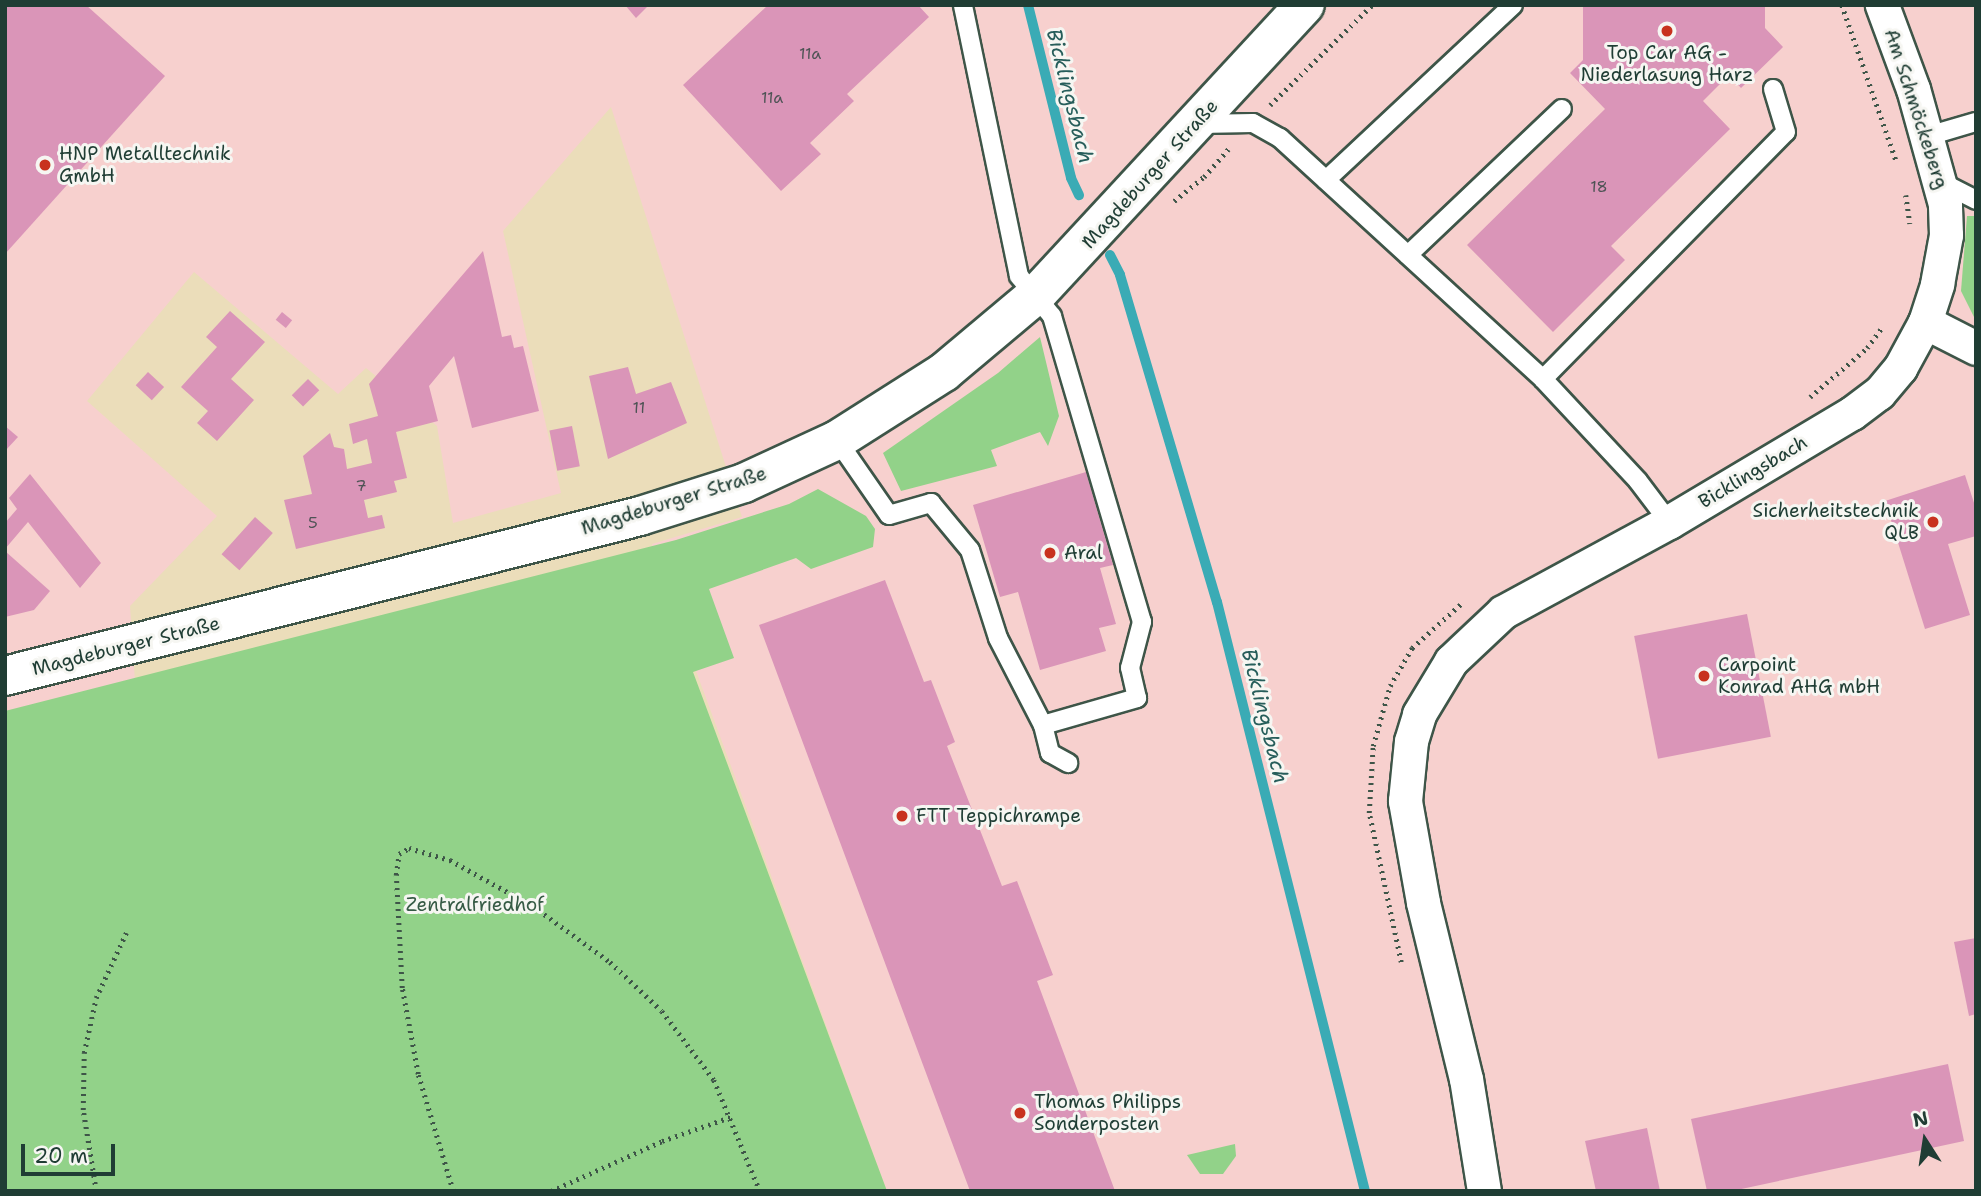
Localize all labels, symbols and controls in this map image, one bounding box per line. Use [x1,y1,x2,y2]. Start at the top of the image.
marker: Top Car AG - Niederlasung Harz [1659,23,1675,39]
water label: Bicklingsbach [1041,26,1099,166]
street label: Am Schmöckeberg [1879,26,1953,192]
place label: Top Car AG - Niederlasung Harz [1581,42,1753,86]
house number: 11a [799,44,821,64]
house number: 11a [761,88,783,108]
street label: Magdeburger Straße [1077,95,1223,253]
place label: HNP Metalltechnik GmbH [59,143,231,187]
marker: HNP Metalltechnik GmbH [37,157,53,173]
house number: 18 [1590,177,1608,197]
house number: 11 [633,398,645,418]
street label: Bicklingsbach [1694,431,1812,513]
street label: Magdeburger Straße [579,462,769,540]
house number: 7 [355,476,367,496]
place label: Sicherheitstechnik QLB [1753,500,1919,544]
house number: 5 [308,513,318,533]
marker: Sicherheitstechnik QLB [1925,514,1941,530]
place label: Aral [1064,542,1103,564]
marker: Aral [1042,545,1058,561]
street label: Magdeburger Straße [30,612,222,680]
water label: Bicklingsbach [1236,646,1294,786]
place label: Carpoint Konrad AHG mbH [1718,654,1880,698]
marker: Carpoint Konrad AHG mbH [1696,668,1712,684]
place label: FTT Teppichrampe [916,805,1081,827]
marker: FTT Teppichrampe [894,808,910,824]
park label: Zentralfriedhof [406,894,544,916]
place label: Thomas Philipps Sonderposten [1034,1091,1181,1135]
marker: Thomas Philipps Sonderposten [1012,1105,1028,1121]
north arrow [1890,1105,1960,1175]
text: N [1911,1105,1930,1133]
scale bar [24,1130,119,1174]
text: 20 m [34,1142,88,1170]

